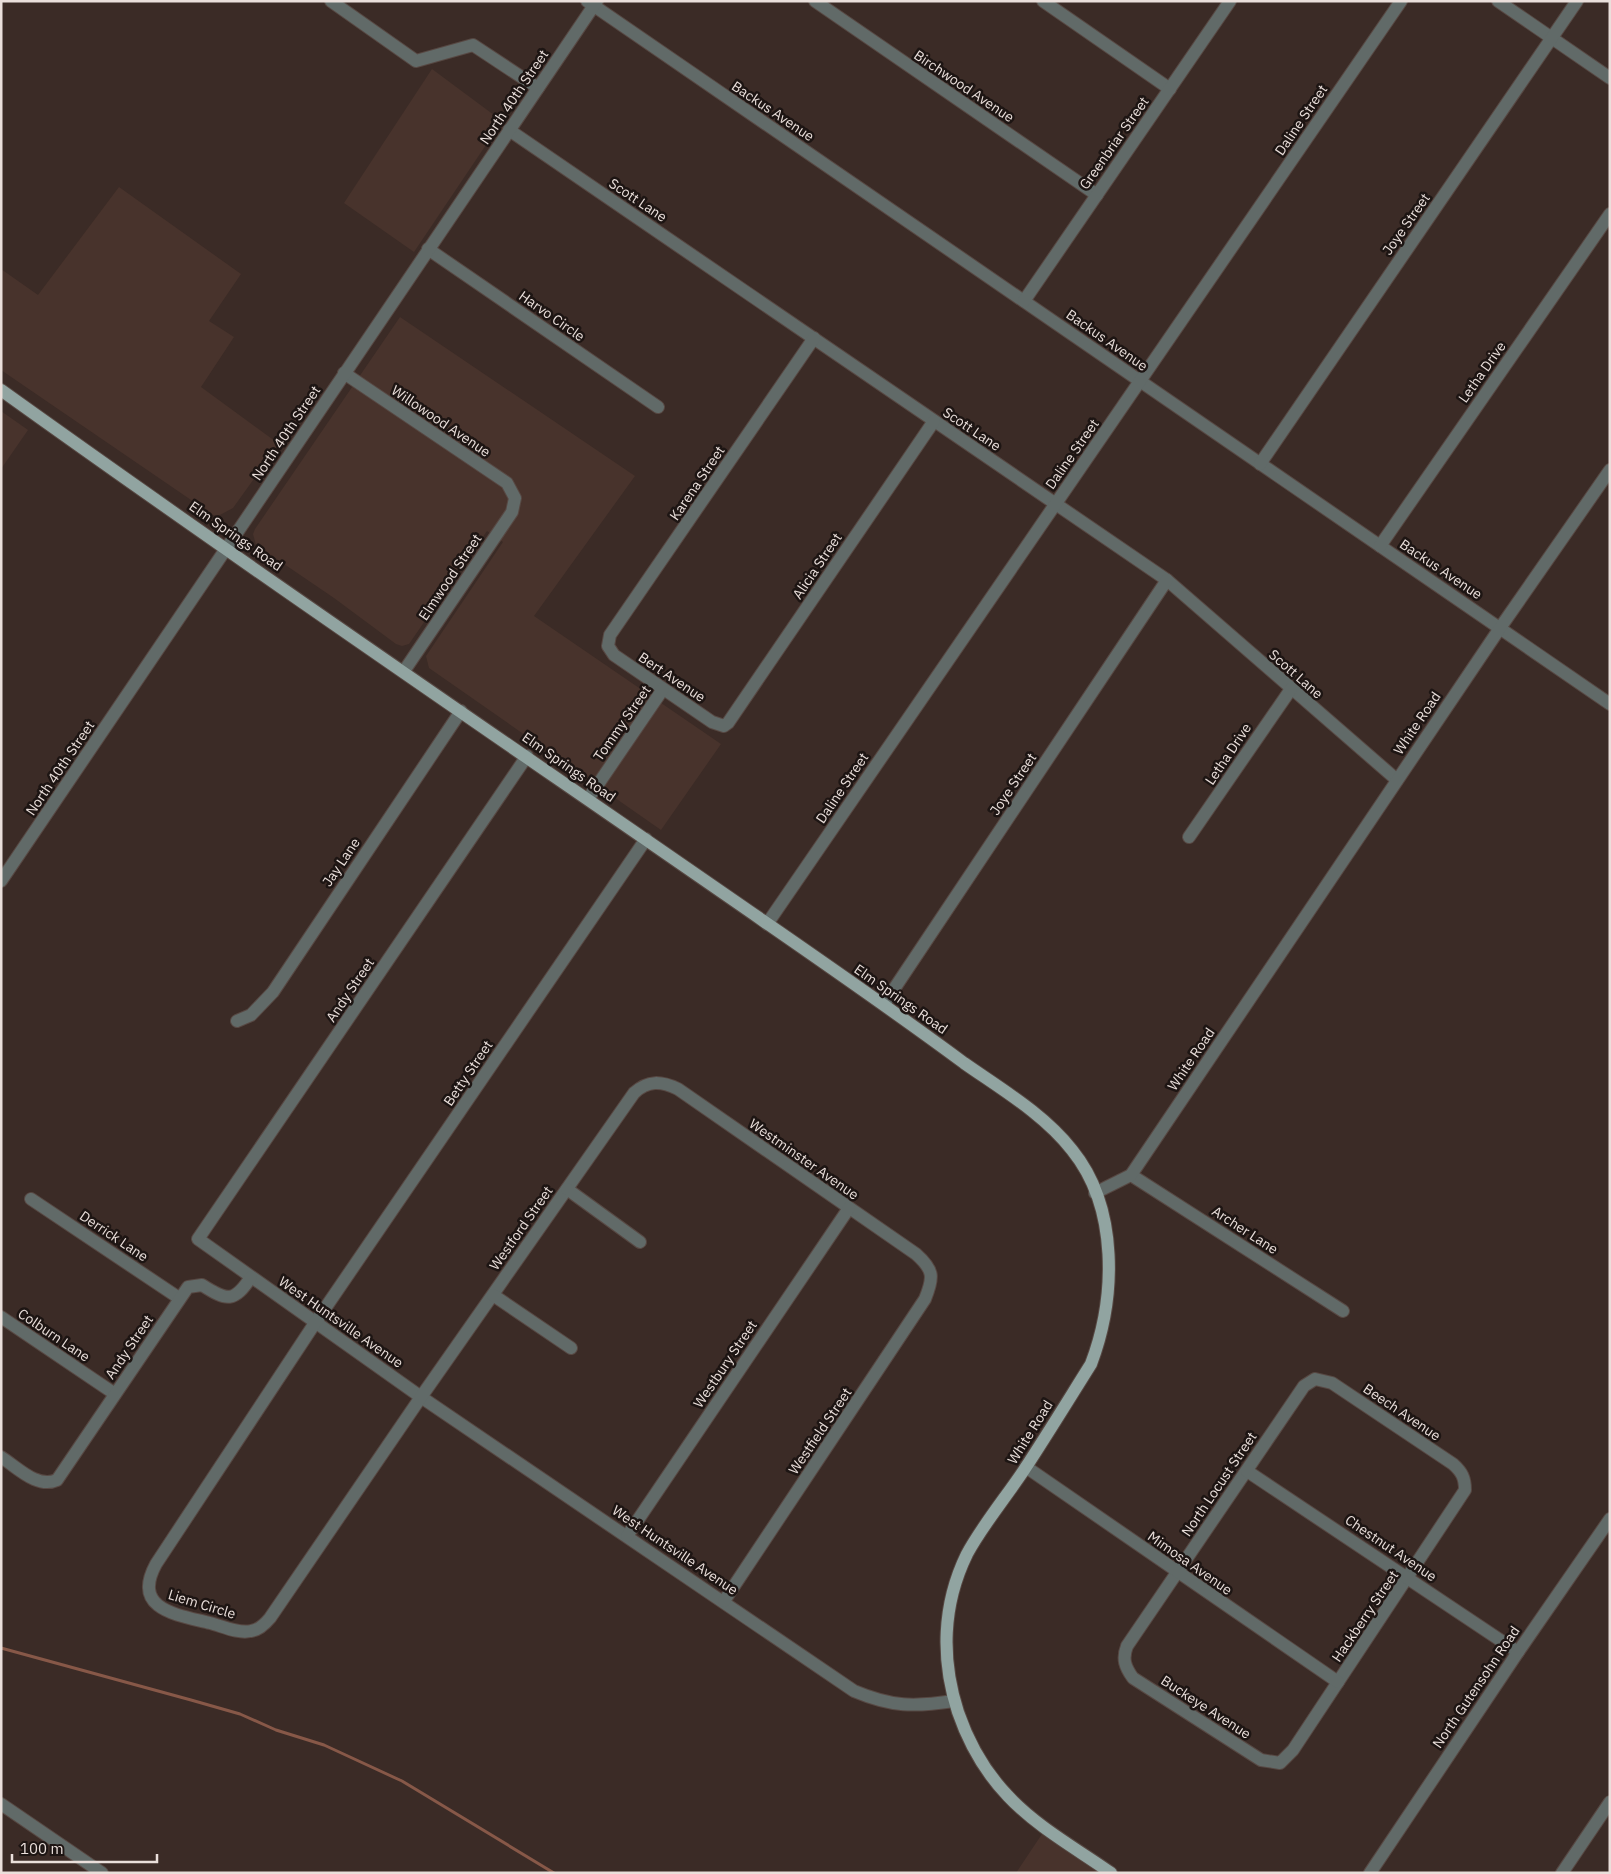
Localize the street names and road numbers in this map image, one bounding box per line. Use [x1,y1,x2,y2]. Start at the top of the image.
street label: North 40th Street [476,46,552,148]
street label: Birchwood Avenue [910,46,1018,126]
street label: Backus Avenue [728,77,818,145]
street label: Daline Street [1271,81,1331,159]
street label: Greenbriar Street [1075,93,1153,193]
street label: Scott Lane [606,174,671,226]
street label: Joye Street [1378,190,1434,258]
street label: Harvo Circle [516,287,589,345]
street label: Backus Avenue [1063,305,1152,375]
street label: Letha Drive [1454,338,1510,406]
street label: Willowood Avenue [388,381,494,461]
street label: North 40th Street [248,382,324,484]
street label: Scott Lane [940,403,1005,455]
street label: Daline Street [1041,415,1103,493]
street label: Karena Street [665,442,729,524]
street label: Elm Springs Road [186,497,286,575]
street label: Alicia Street [788,529,846,603]
street label: Elmwood Street [414,530,486,624]
street label: Backus Avenue [1396,535,1486,603]
street label: Scott Lane [1265,646,1327,703]
street label: Bert Avenue [635,648,709,706]
street label: Tommy Street [589,682,655,764]
street label: White Road [1389,688,1445,758]
street label: North 40th Street [22,717,98,819]
street label: Letha Drive [1201,719,1255,788]
street label: Elm Springs Road [519,728,619,806]
street label: Daline Street [812,749,872,827]
street label: Joye Street [986,749,1040,819]
street label: Jay Lane [318,834,364,890]
street label: Andy Street [322,954,378,1026]
street label: Elm Springs Road [851,960,951,1038]
street label: White Road [1163,1024,1219,1094]
street label: Betty Street [440,1037,497,1109]
street label: Westminster Avenue [746,1114,863,1204]
street label: Westford Street [485,1182,557,1274]
street label: Archer Lane [1209,1202,1282,1258]
street label: Derrick Lane [76,1207,152,1266]
street label: West Huntsville Avenue [275,1272,407,1372]
street label: Colburn Lane [15,1304,94,1366]
street label: Andy Street [101,1311,157,1383]
street label: Westbury Street [689,1317,761,1411]
street label: Beech Avenue [1360,1379,1444,1445]
street label: Westfield Street [784,1384,856,1478]
street label: White Road [1003,1397,1057,1467]
street label: North Locust Street [1177,1428,1261,1540]
street label: West Huntsville Avenue [609,1501,742,1599]
street label: Chestnut Avenue [1342,1511,1441,1586]
street label: Mimosa Avenue [1144,1527,1236,1599]
street label: Hackberry Street [1328,1567,1402,1665]
street label: Liem Circle [166,1585,238,1623]
street label: North Gutensohn Road [1428,1623,1524,1751]
street label: Buckeye Avenue [1158,1671,1255,1743]

